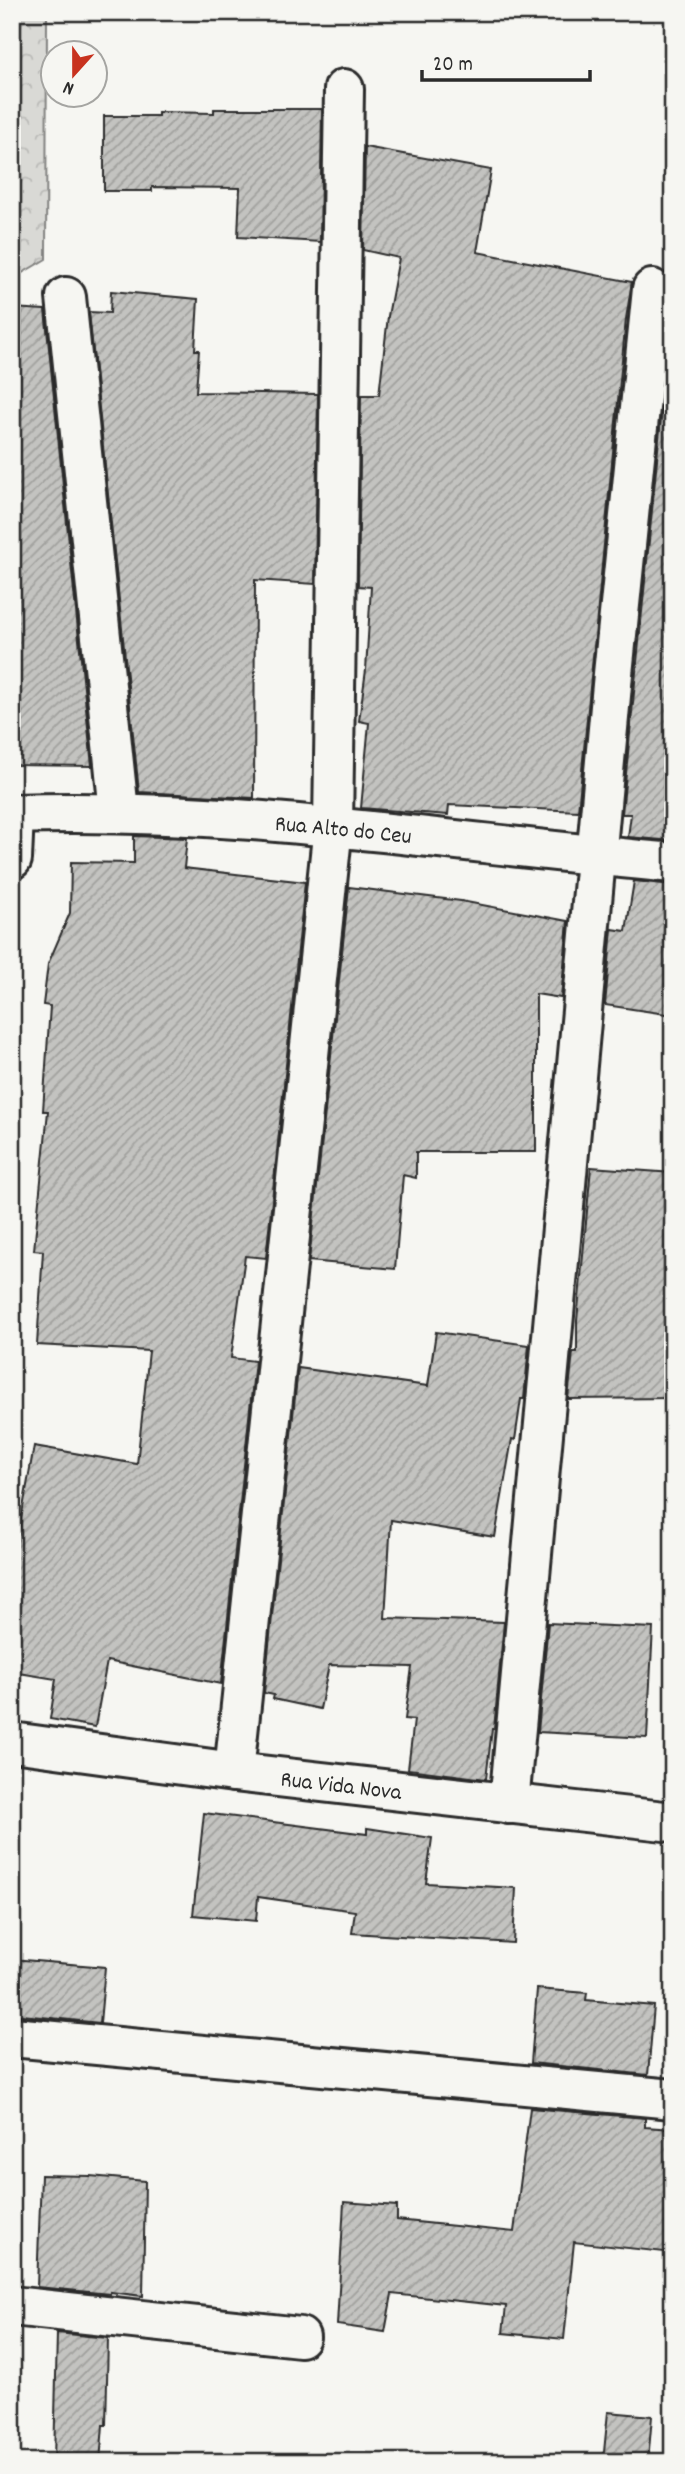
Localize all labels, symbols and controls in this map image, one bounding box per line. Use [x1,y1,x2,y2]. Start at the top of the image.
north arrow [38,38,108,108]
scale bar [422,38,590,82]
text: 20 m [433,51,473,81]
text: N [60,72,78,101]
street label: Rua Alto do Ceu [274,809,413,855]
street label: Rua Vida Nova [279,1764,404,1811]

